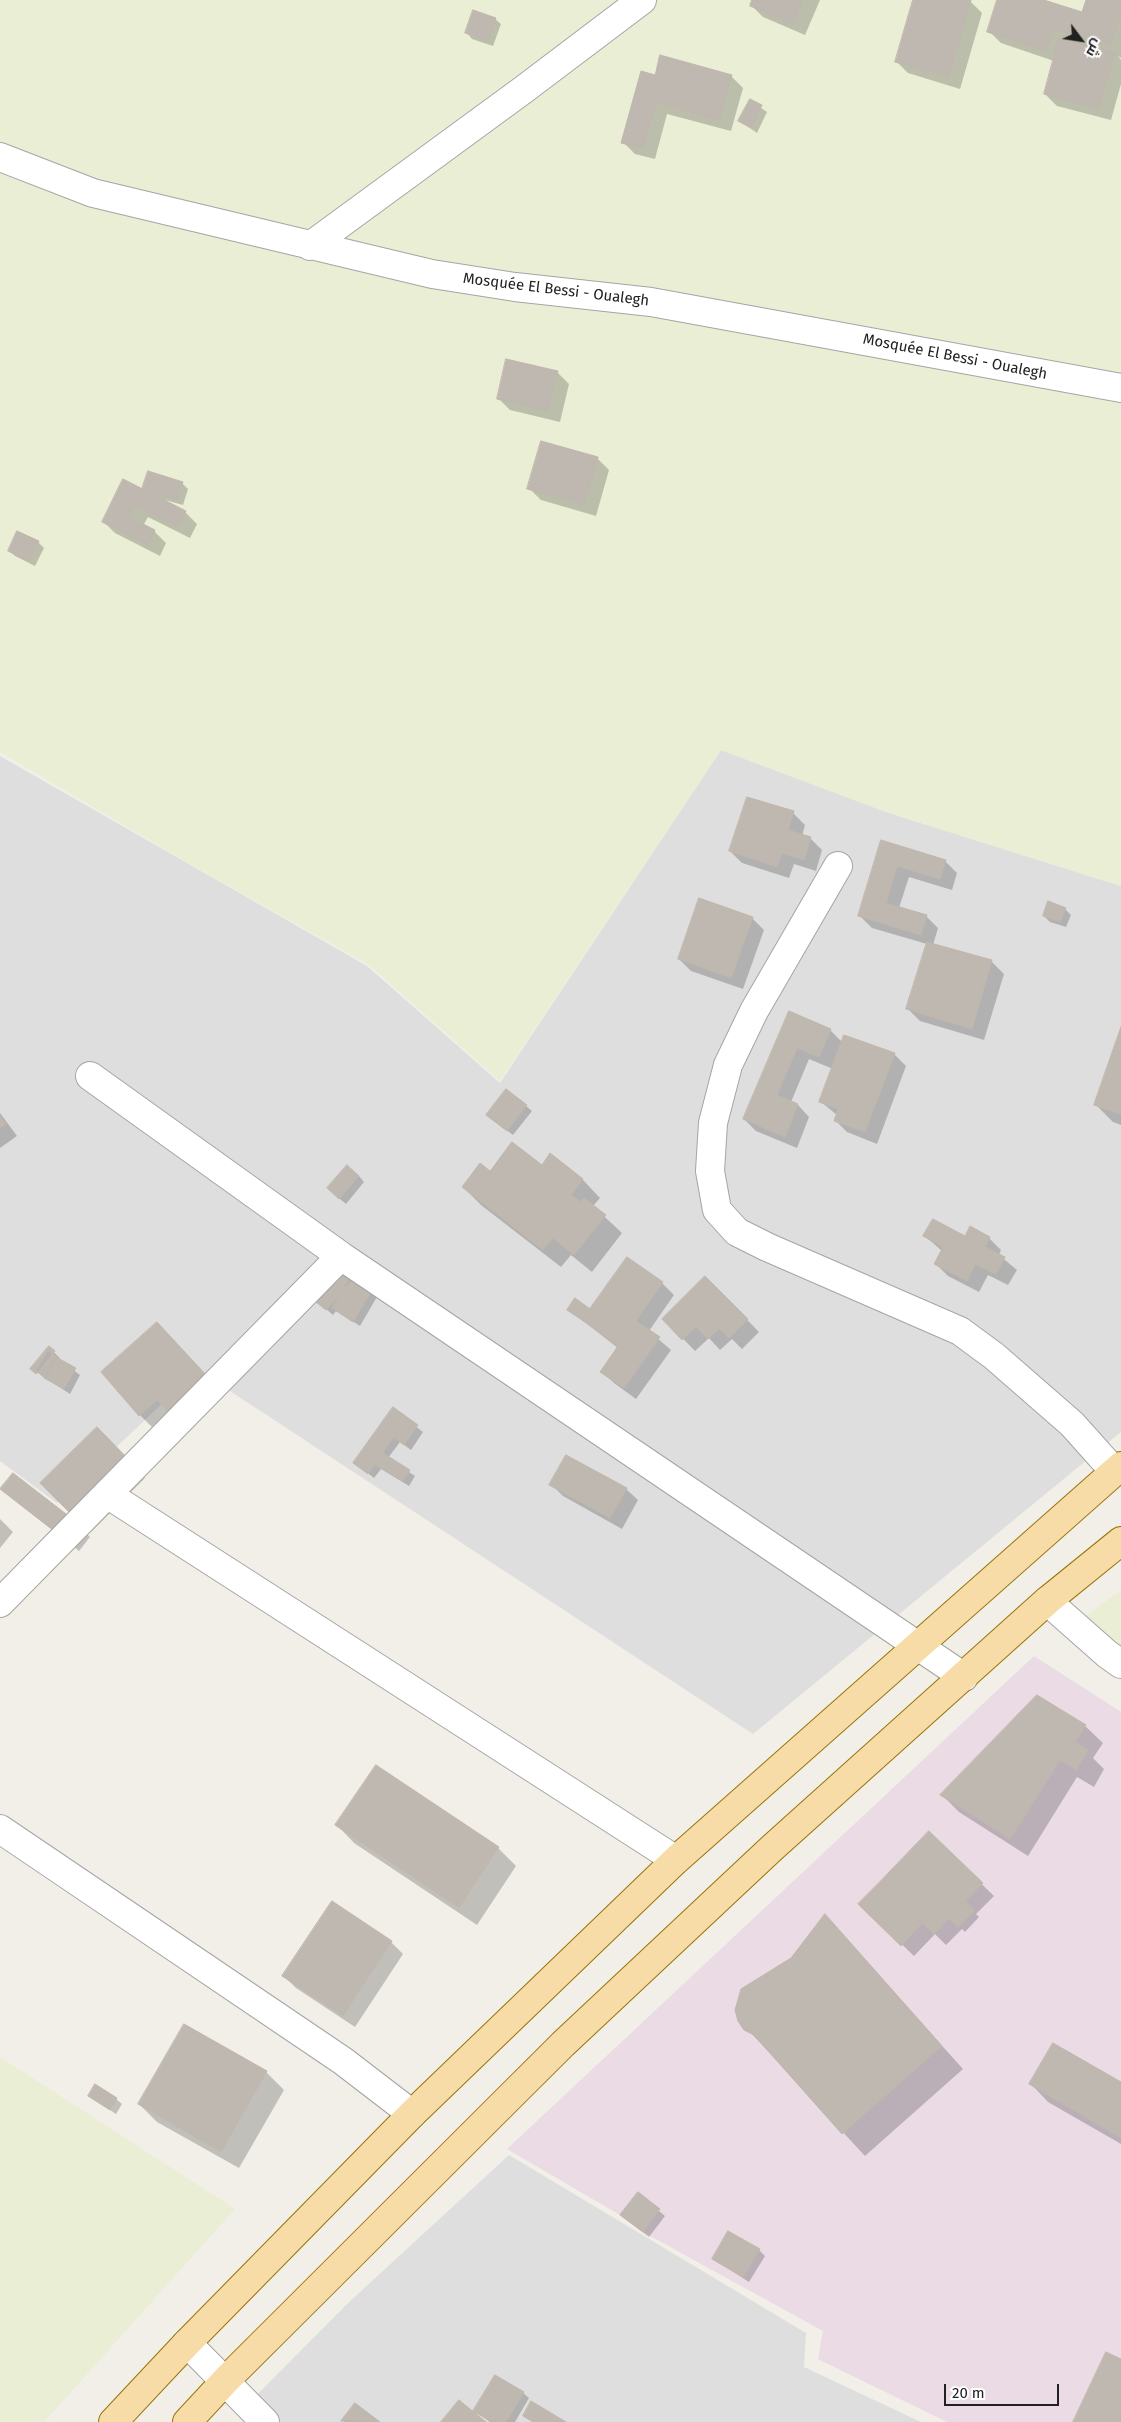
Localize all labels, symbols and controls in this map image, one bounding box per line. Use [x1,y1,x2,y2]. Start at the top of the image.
north arrow [1056,15,1106,65]
text: ش [1082,36,1106,60]
street label: Mosquée El Bessi - Oualegh [462,270,650,310]
street label: Mosquée El Bessi - Oualegh [861,330,1049,384]
scale bar [946,2374,1061,2406]
text: 20 m [952,2384,985,2402]

